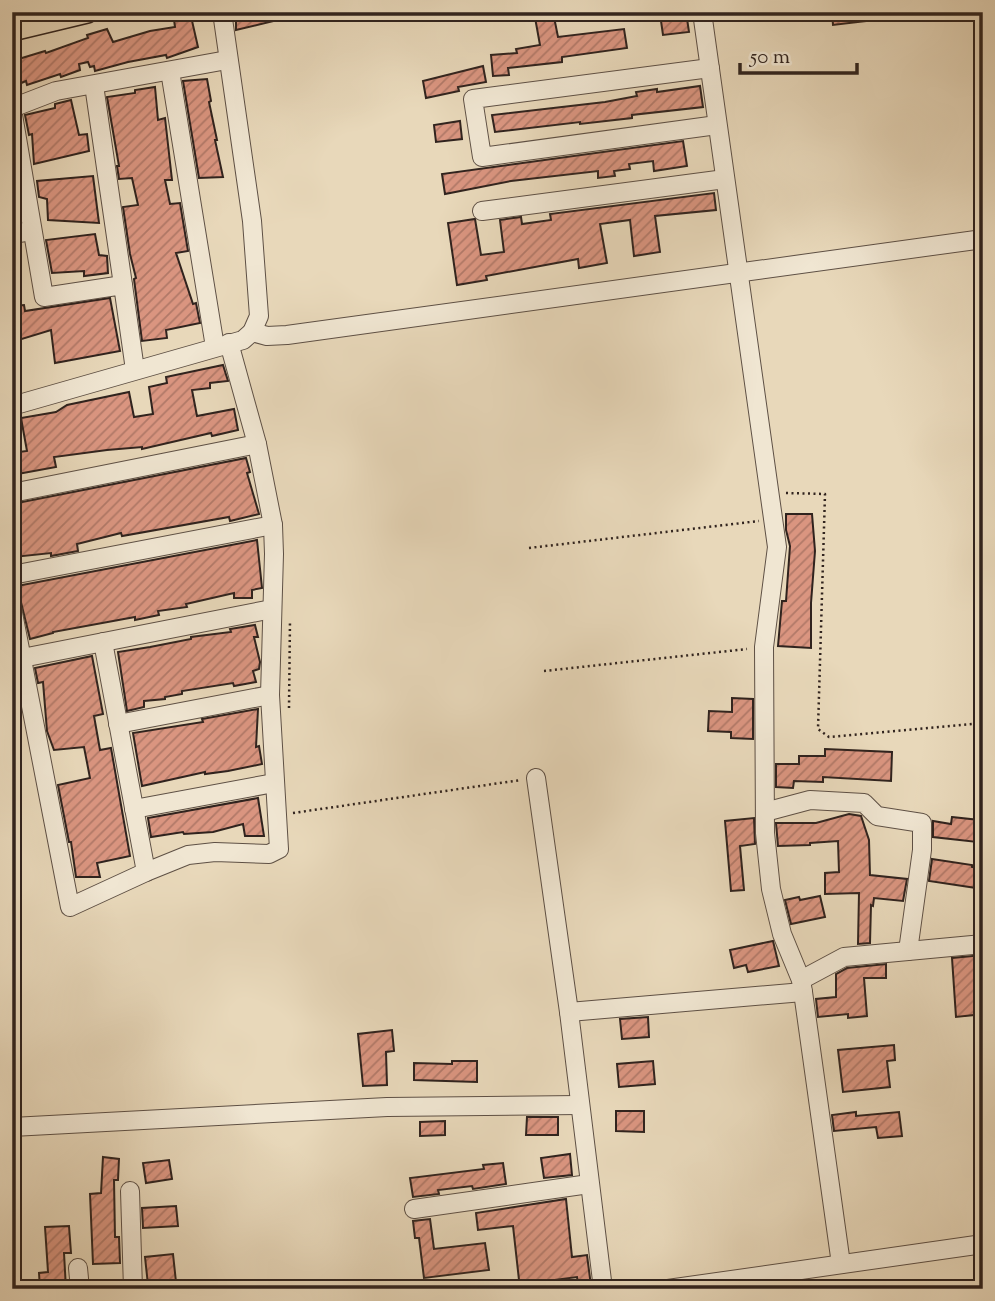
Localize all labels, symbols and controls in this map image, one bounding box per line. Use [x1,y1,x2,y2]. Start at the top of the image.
scale bar [740,32,857,76]
text: 50 m [749,43,790,73]

